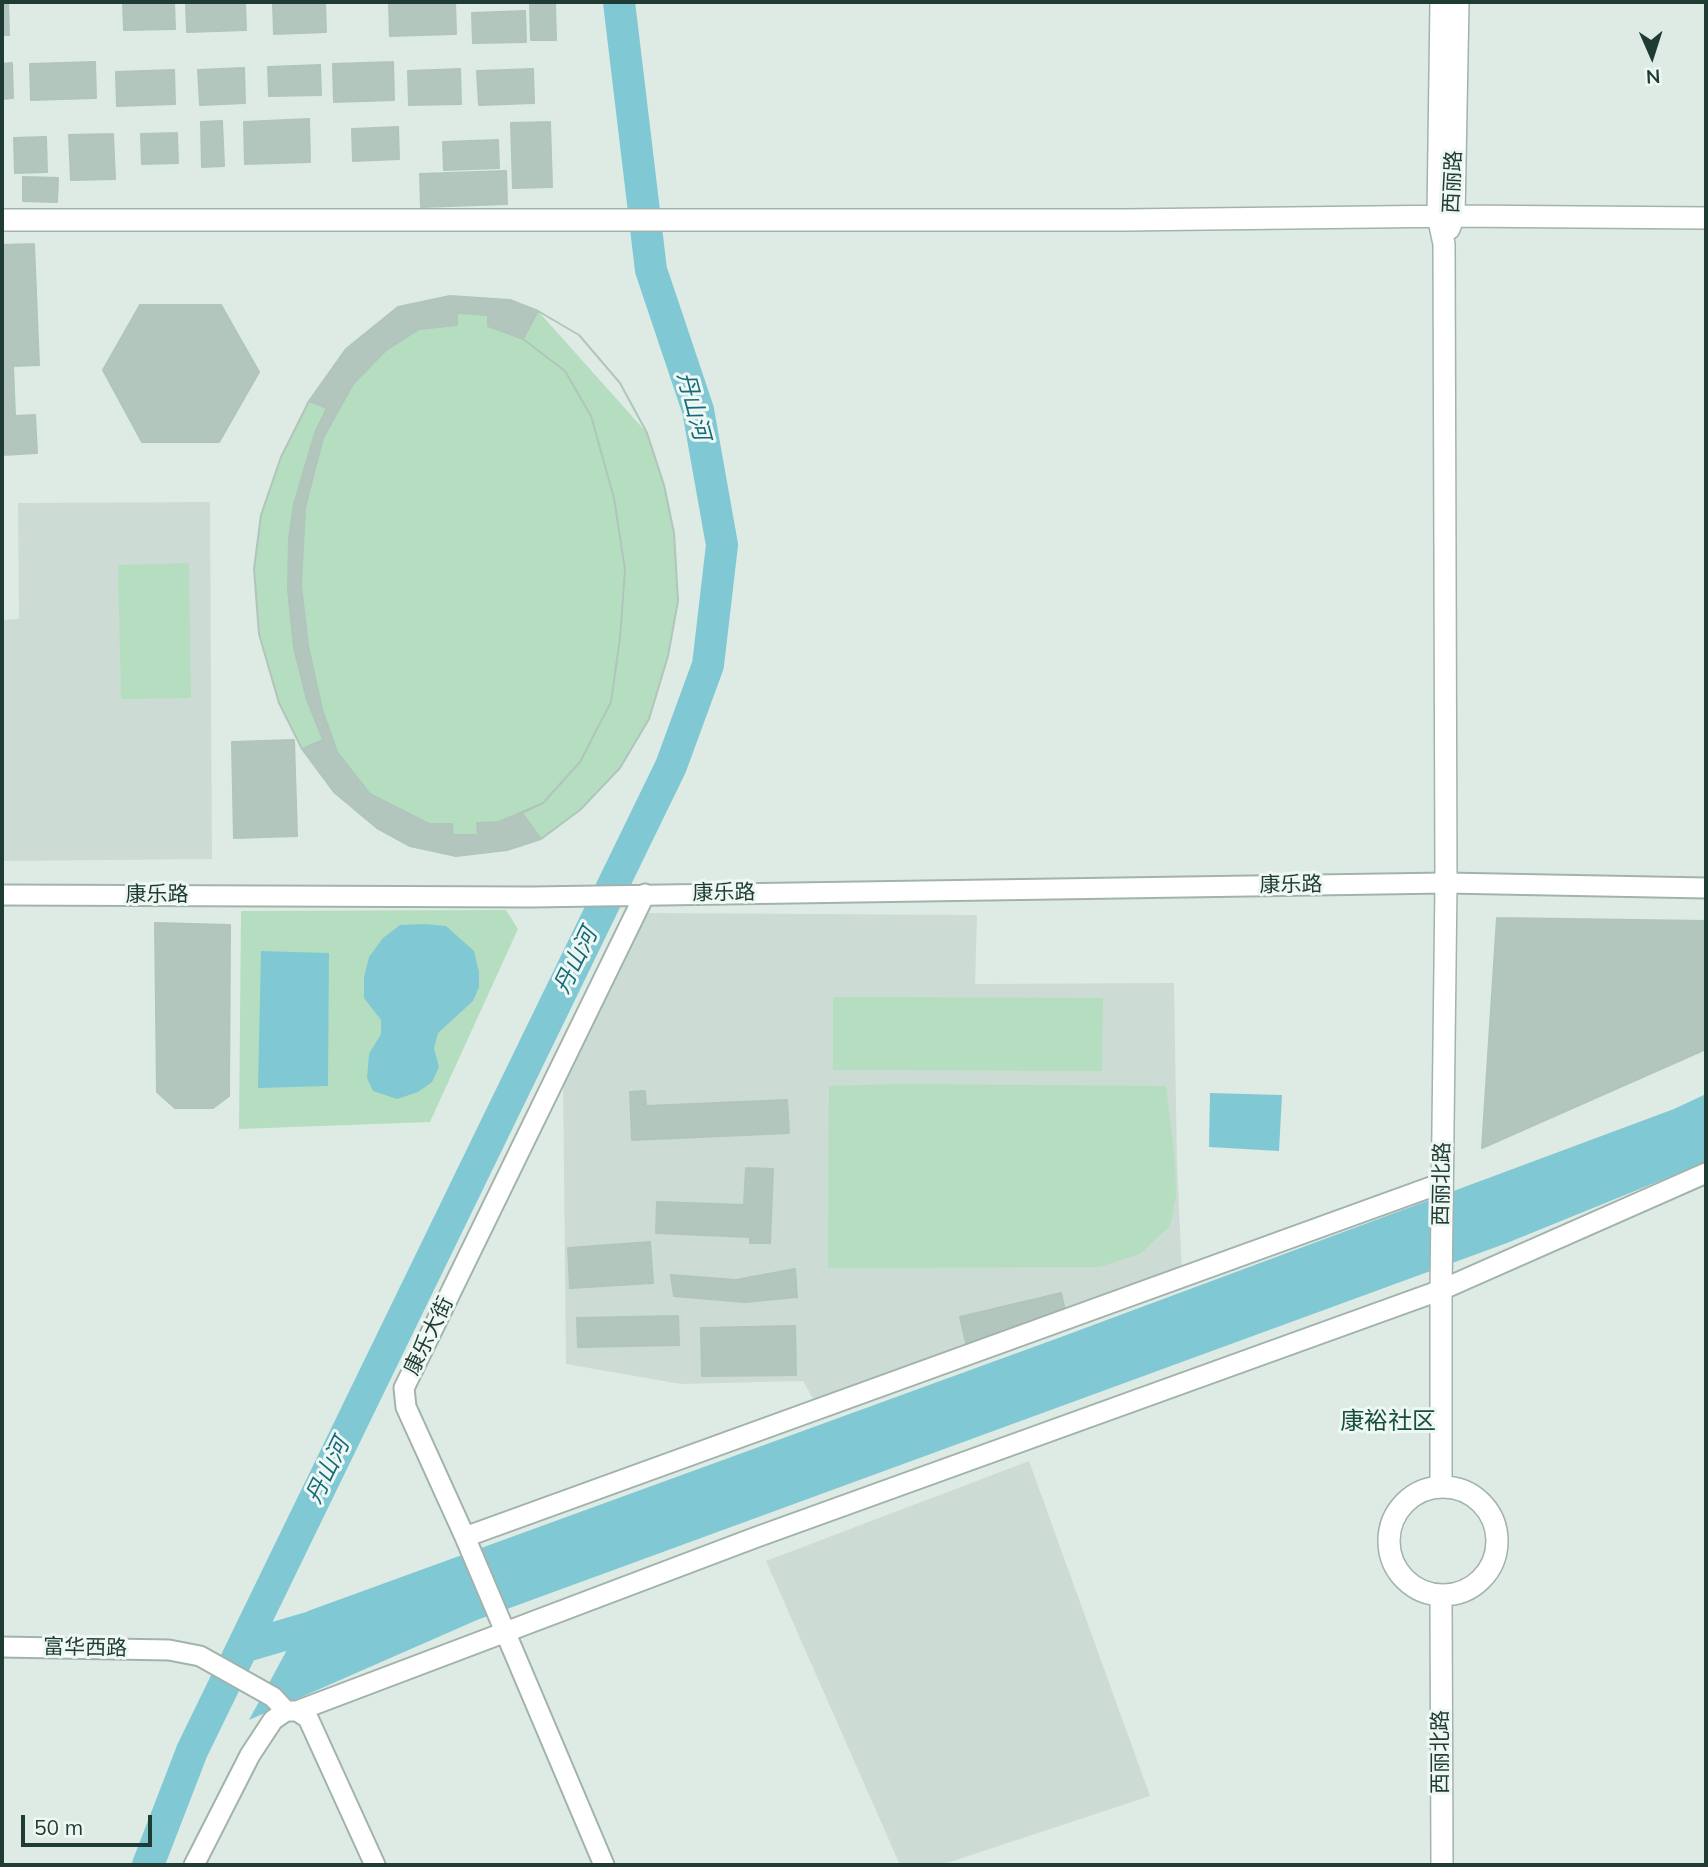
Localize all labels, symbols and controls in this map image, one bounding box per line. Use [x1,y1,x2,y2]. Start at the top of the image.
north arrow [1617,21,1687,91]
text: N [1645,65,1661,89]
street label: 西丽路 [1439,150,1467,214]
water label: 丹山河 [671,369,715,443]
street label: 康乐路 [1259,872,1323,898]
street label: 康乐路 [692,880,756,906]
street label: 康乐路 [126,882,188,908]
water label: 丹山河 [548,924,604,998]
street label: 西丽北路 [1429,1142,1455,1226]
street label: 康乐大街 [399,1293,459,1379]
district label: 康裕社区 [1340,1408,1436,1436]
water label: 丹山河 [300,1434,356,1508]
street label: 富华西路 [43,1635,127,1661]
street label: 西丽北路 [1428,1710,1454,1794]
scale bar [24,1800,156,1844]
text: 50 m [34,1814,83,1840]

